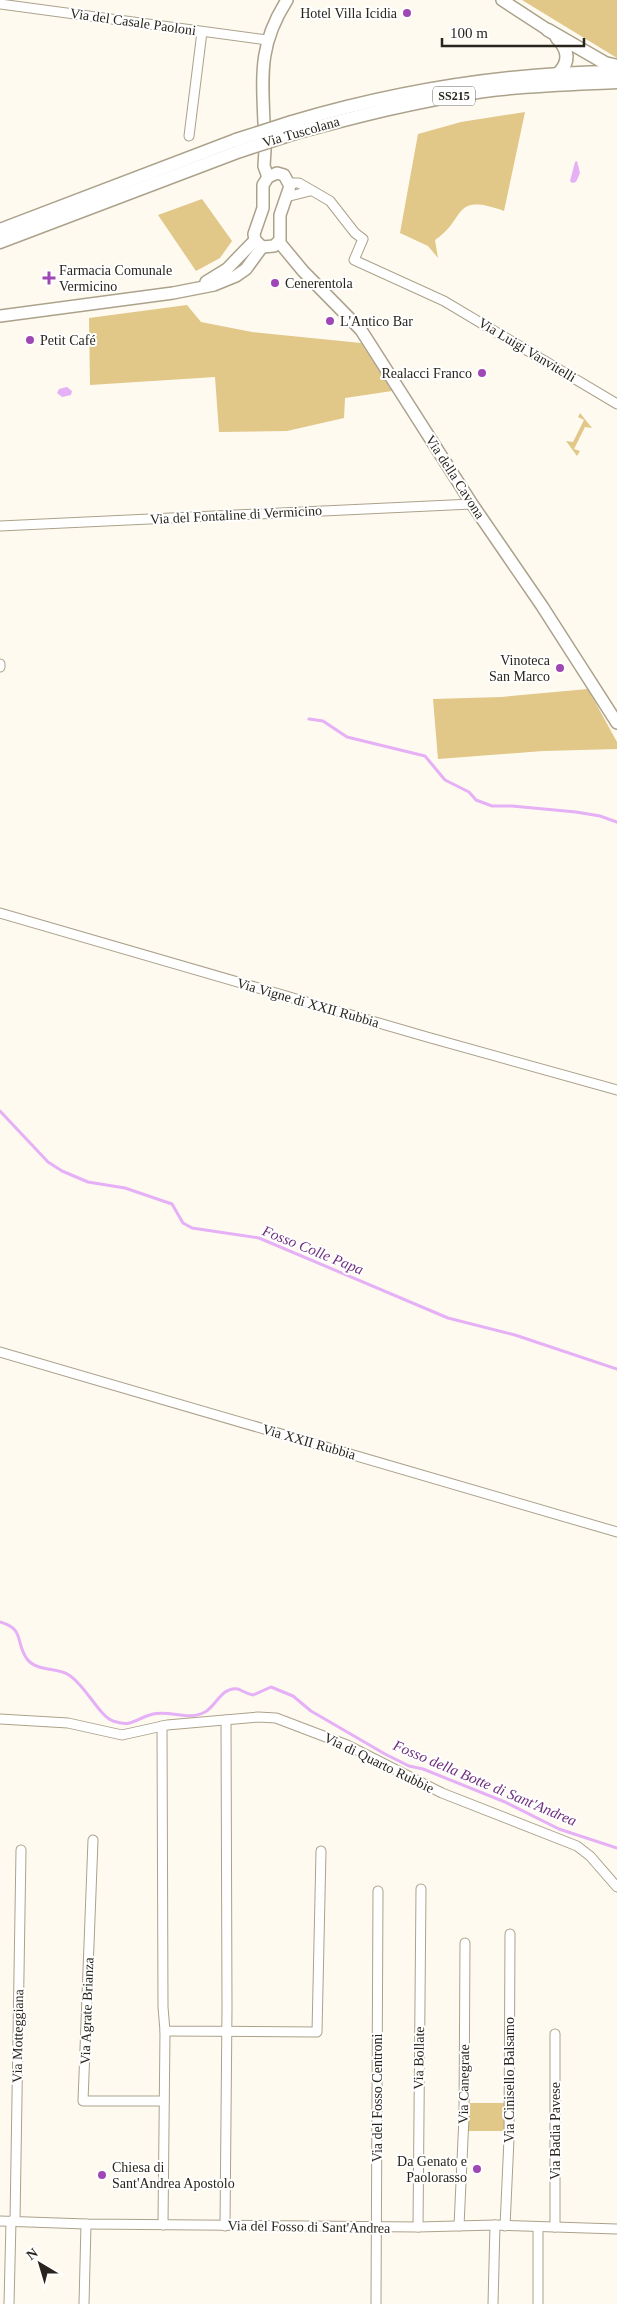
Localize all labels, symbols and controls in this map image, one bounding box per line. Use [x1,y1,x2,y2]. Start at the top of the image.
street label: Via del Casale Paoloni [69,6,197,38]
place label: Hotel Villa Icidia [300,6,398,21]
marker: Hotel Villa Icidia [401,7,413,19]
scale bar [442,15,584,47]
text: 100 m [450,25,488,41]
road number: SS215 [433,86,475,105]
street label: Via Tuscolana [261,114,342,150]
place label: Farmacia Comunale Vermicino [59,263,172,294]
marker: Farmacia Comunale Vermicino [43,272,55,284]
place label: Cenerentola [285,276,353,291]
marker: Cenerentola [269,277,281,289]
place label: L'Antico Bar [340,314,413,329]
marker: L'Antico Bar [324,315,336,327]
street label: Via Luigi Vanvitelli [476,315,578,385]
place label: Petit Café [40,333,96,348]
marker: Petit Café [24,334,36,346]
place label: Realacci Franco [381,366,472,381]
marker: Realacci Franco [476,367,488,379]
street label: Via della Cavona [422,433,488,522]
street label: Via del Fontaline di Vermicino [150,503,322,527]
place label: Vinoteca San Marco [489,653,551,684]
marker: Vinoteca San Marco [554,662,566,674]
street label: Via Vigne di XXII Rubbia [235,975,382,1031]
water label: Fosso Colle Papa [259,1222,366,1278]
street label: Via XXII Rubbia [261,1422,358,1463]
street label: Via di Quarto Rubbie [322,1730,436,1796]
water label: Fosso della Botte di Sant'Andrea [390,1737,579,1829]
street label: Via Agrate Brianza [78,1956,96,2065]
street label: Via Motteggiana [10,1988,26,2083]
street label: Via Cinisello Balsamo [502,2017,517,2143]
street label: Via Bollate [411,2026,427,2090]
street label: Via del Fosso Centroni [370,2034,385,2162]
street label: Via Canegrate [456,2044,472,2124]
street label: Via Badia Pavese [548,2082,563,2180]
place label: Da Genato e Paolorasso [397,2154,467,2185]
place label: Chiesa di Sant'Andrea Apostolo [112,2160,235,2191]
marker: Da Genato e Paolorasso [471,2163,483,2175]
marker: Chiesa di Sant'Andrea Apostolo [96,2169,108,2181]
street label: Via del Fosso di Sant'Andrea [228,2218,391,2236]
north arrow [15,2239,65,2289]
text: N [24,2245,41,2263]

